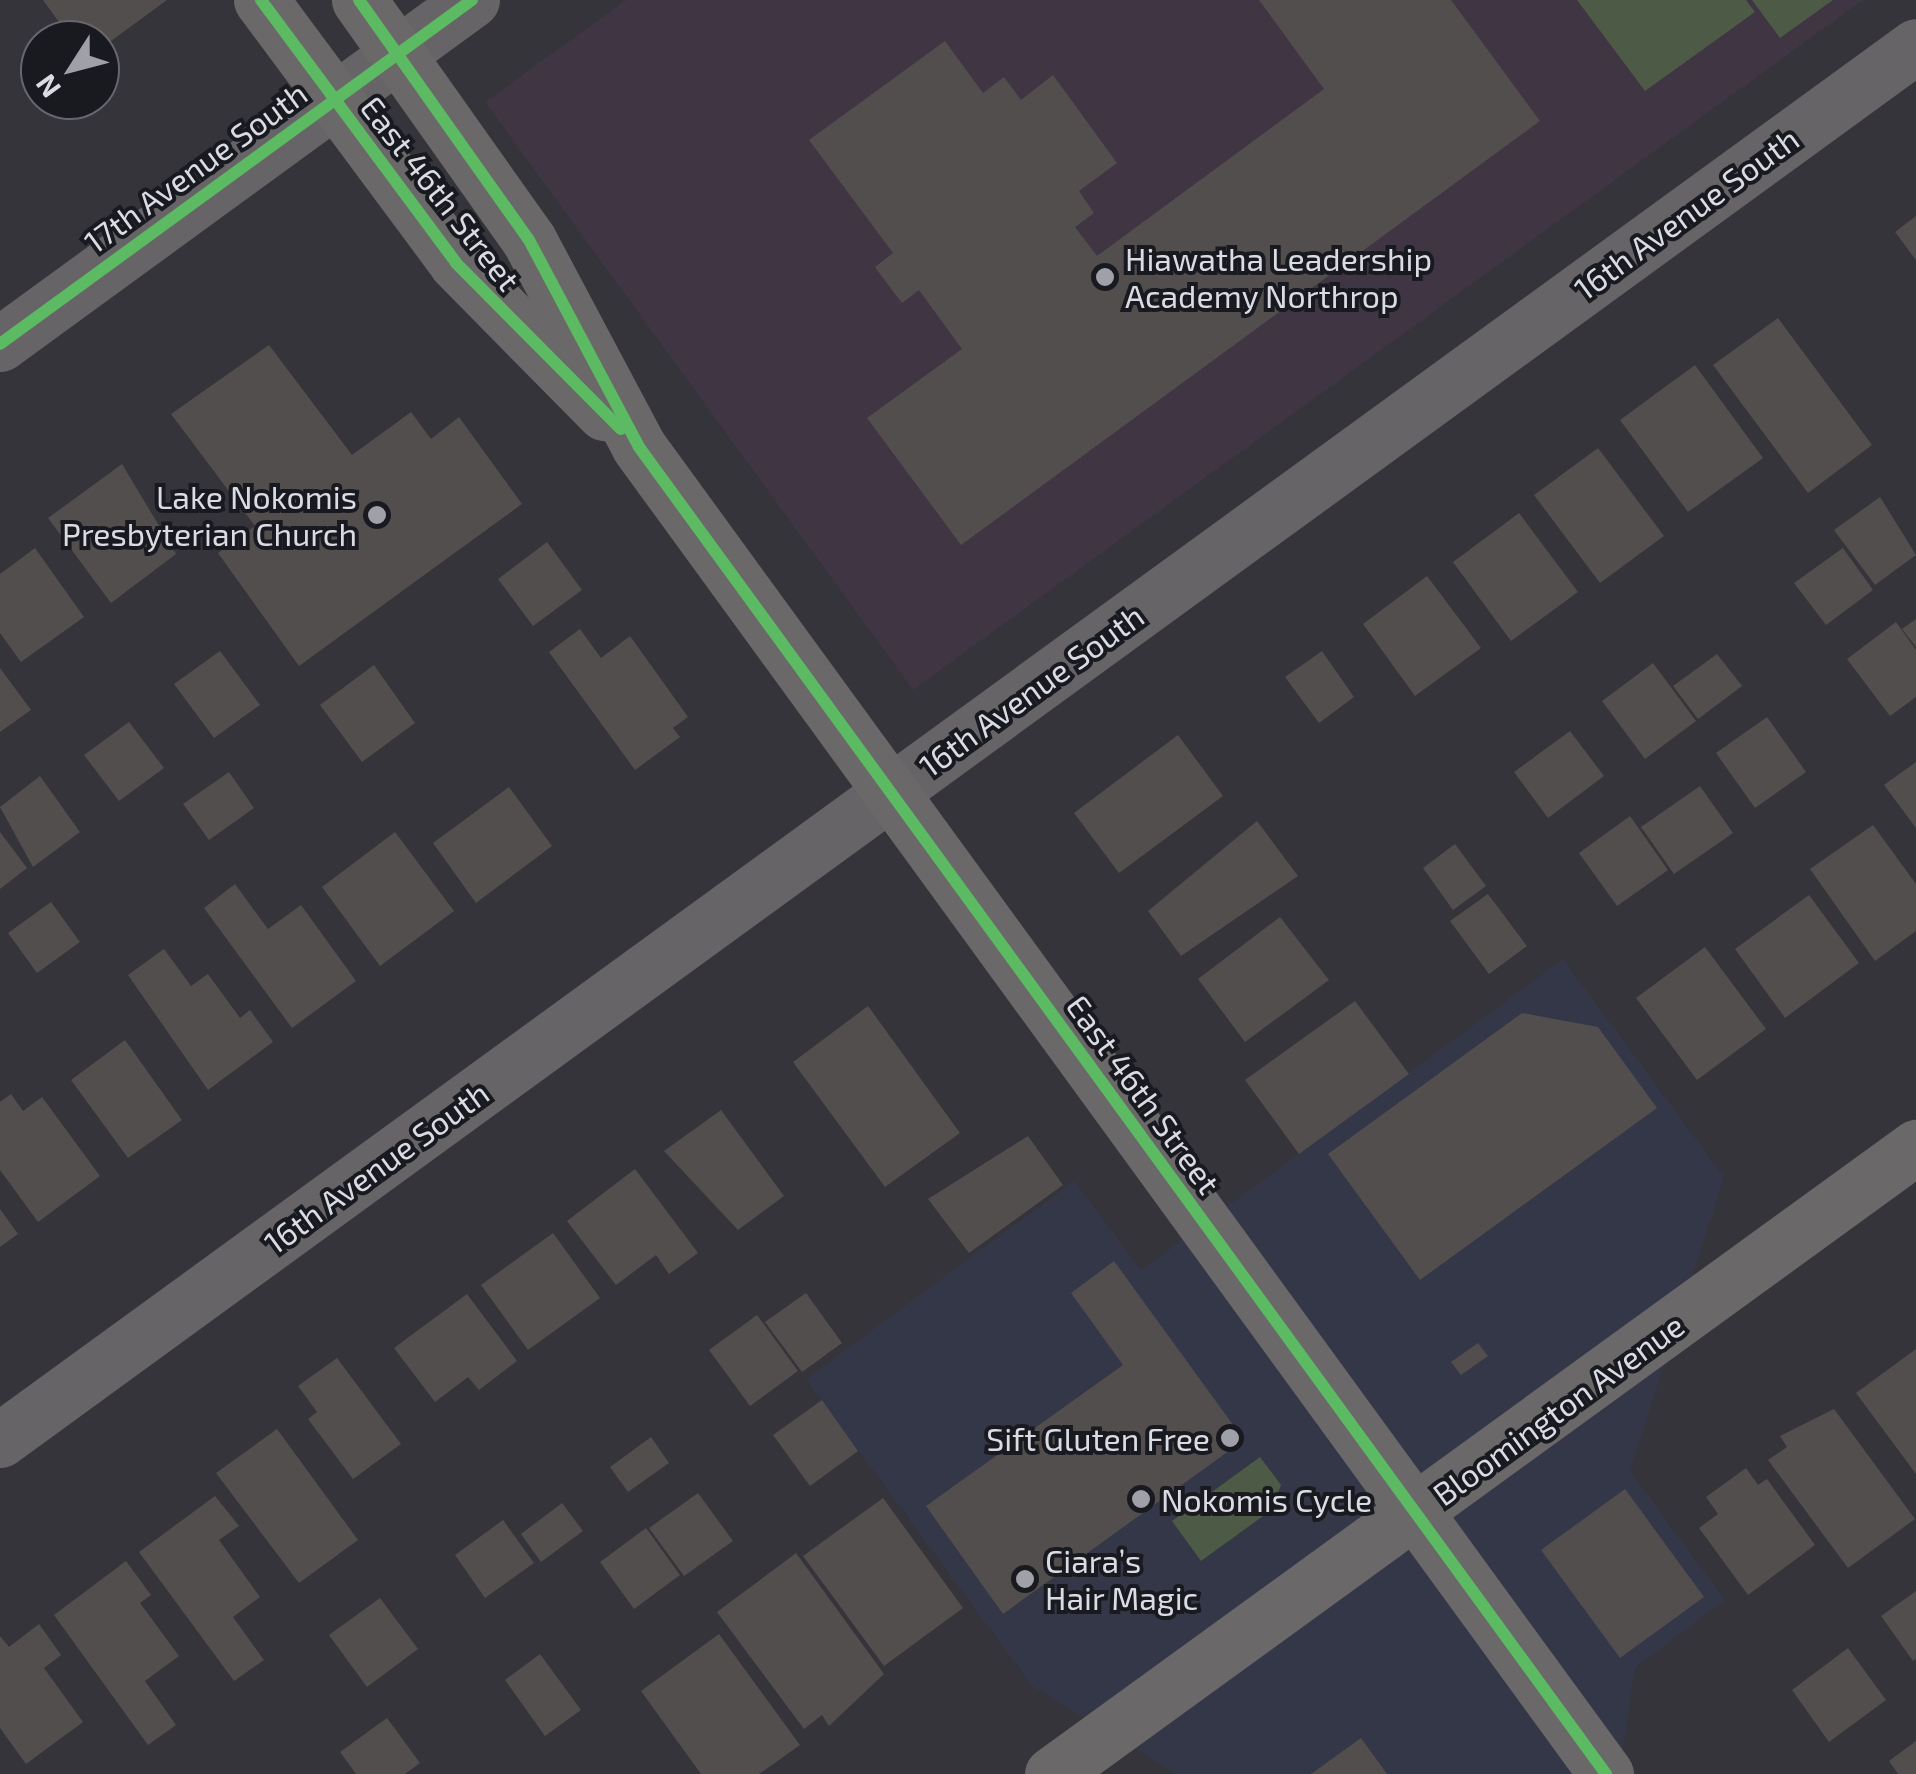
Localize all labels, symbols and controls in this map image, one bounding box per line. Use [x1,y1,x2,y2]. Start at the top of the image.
north arrow [20,20,120,120]
text: N [28,68,67,105]
street label: 17th Avenue South [76,73,314,261]
street label: East 46th Street [353,88,529,298]
street label: 16th Avenue South [1566,119,1806,307]
place label: Hiawatha Leadership Academy Northrop [1125,240,1432,315]
marker: Hiawatha Leadership Academy Northrop [1094,266,1116,288]
place label: Lake Nokomis Presbyterian Church [62,478,357,553]
marker: Lake Nokomis Presbyterian Church [366,504,388,526]
street label: 16th Avenue South [911,596,1151,784]
street label: East 46th Street [1059,987,1229,1201]
street label: 16th Avenue South [256,1073,496,1261]
street label: Bloomington Avenue [1425,1305,1691,1513]
place label: Sift Gluten Free [986,1419,1210,1457]
marker: Sift Gluten Free [1219,1427,1241,1449]
place label: Nokomis Cycle [1161,1480,1372,1518]
marker: Nokomis Cycle [1130,1488,1152,1510]
place label: Ciara’s Hair Magic [1045,1542,1199,1617]
marker: Ciara’s Hair Magic [1014,1568,1036,1590]

